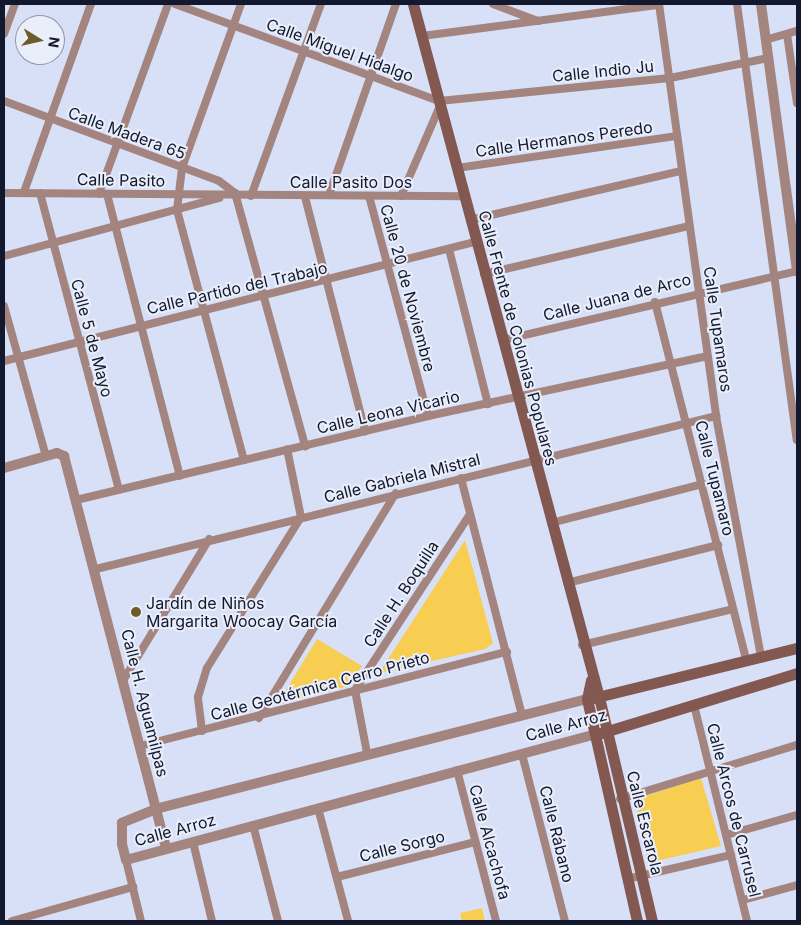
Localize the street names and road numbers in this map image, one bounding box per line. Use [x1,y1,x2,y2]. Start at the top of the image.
street label: Calle Miguel Hidalgo [264,14,416,86]
street label: Calle Indio Ju [551,56,655,86]
street label: Calle Madera 65 [65,103,189,163]
street label: Calle Hermanos Peredo [474,117,654,161]
street label: Calle Pasito [77,170,165,190]
street label: Calle Pasito Dos [290,172,412,192]
street label: Calle 20 de Noviembre [376,202,440,374]
street label: Calle Frente de Colonias Populares [475,208,561,468]
street label: Calle Partido del Trabajo [145,258,329,318]
street label: Calle Tupamaros [700,265,736,393]
street label: Calle Juana de Arco [541,269,693,325]
street label: Calle 5 de Mayo [67,277,117,399]
street label: Calle Leona Vicario [315,386,461,438]
street label: Calle Tupamaro [691,418,739,538]
street label: Calle Gabriela Mistral [322,449,482,507]
street label: Calle H. Boquilla [359,537,443,651]
street label: Calle H. Aguamilpas [117,627,173,779]
street label: Calle Geotérmica Cerro Prieto [208,647,432,725]
street label: Calle Arroz [523,705,609,745]
street label: Calle Arcos de Carrusel [703,721,765,899]
street label: Calle Escarola [623,769,667,877]
street label: Calle Alcachofa [465,782,515,902]
street label: Calle Rábano [536,783,578,885]
street label: Calle Arroz [132,810,218,850]
street label: Calle Sorgo [357,826,447,866]

